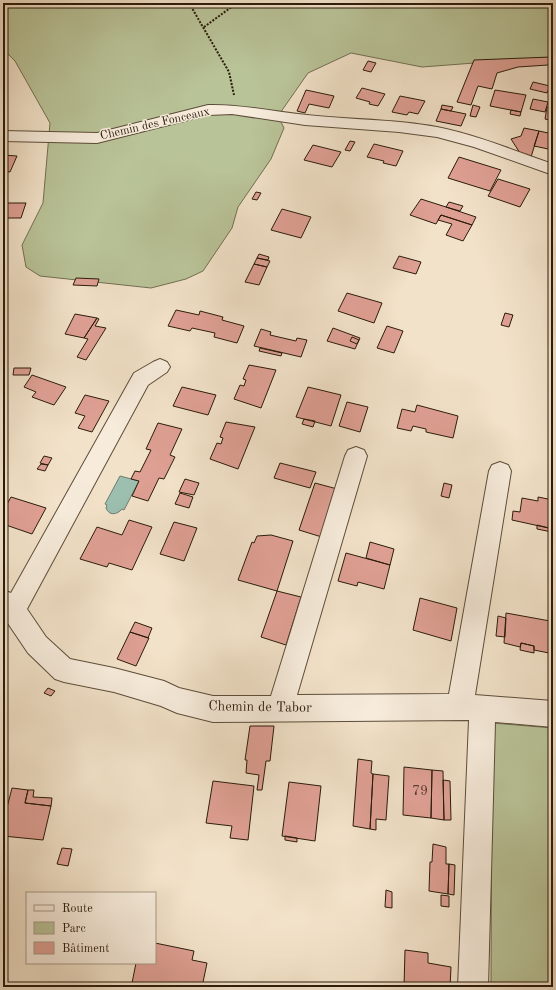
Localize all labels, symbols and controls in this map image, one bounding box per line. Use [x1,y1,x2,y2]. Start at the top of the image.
street label: Chemin des Fonceaux [99,106,211,142]
street label: Chemin de Tabor [208,699,312,715]
house number: 79 [412,784,428,798]
legend [26,892,156,964]
text: Route [62,903,93,915]
text: Parc [62,923,86,935]
text: Bâtiment [62,943,109,955]

